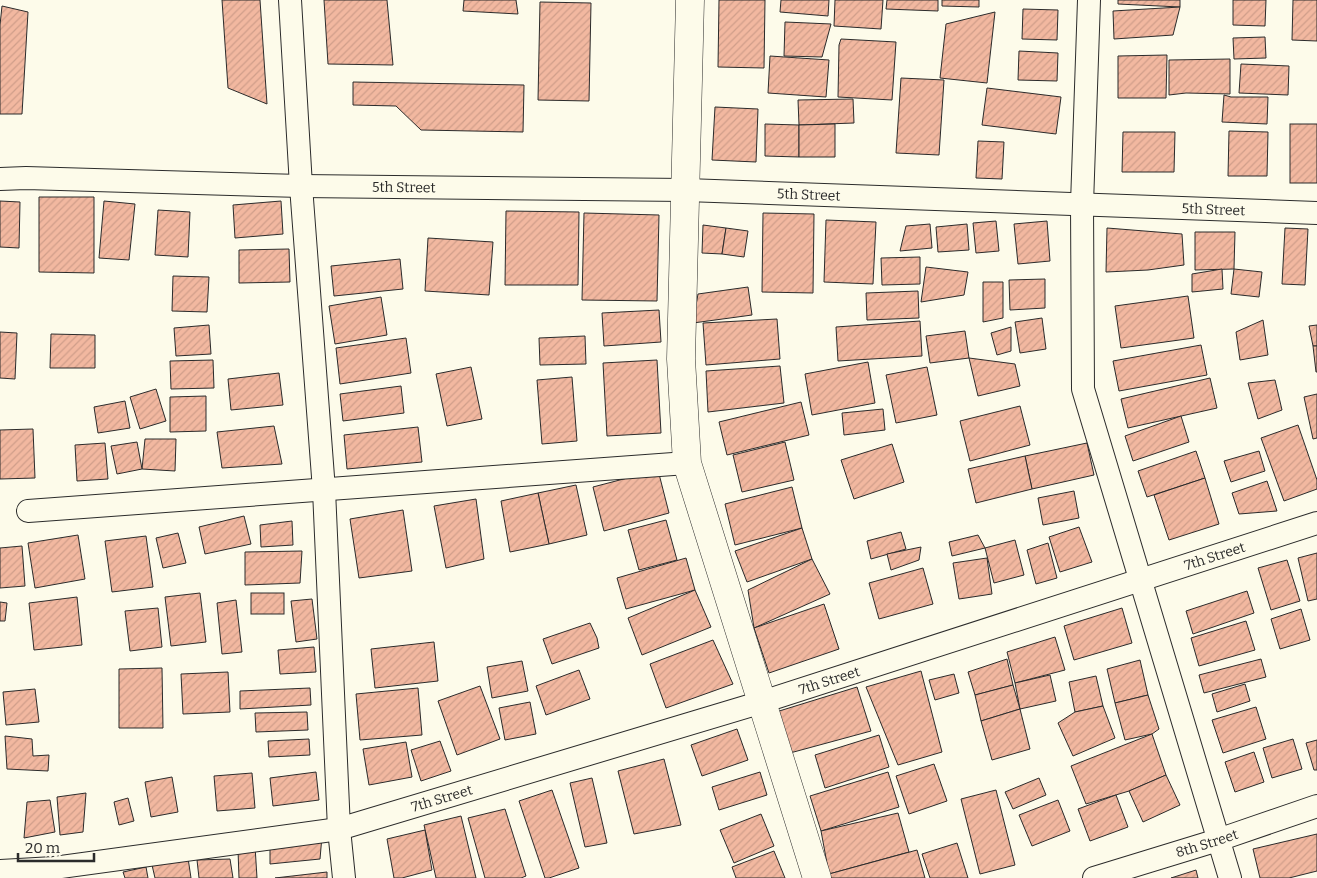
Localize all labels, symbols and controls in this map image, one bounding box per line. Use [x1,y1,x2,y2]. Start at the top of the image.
street label: 5th Street [372,178,436,196]
street label: 5th Street [777,185,841,204]
street label: 5th Street [1181,200,1246,219]
street label: 7th Street [1182,538,1247,574]
street label: 7th Street [797,663,862,698]
street label: 7th Street [409,781,474,815]
street label: 8th Street [1174,825,1240,861]
scale bar [18,830,94,862]
text: 20 m [25,839,61,857]

